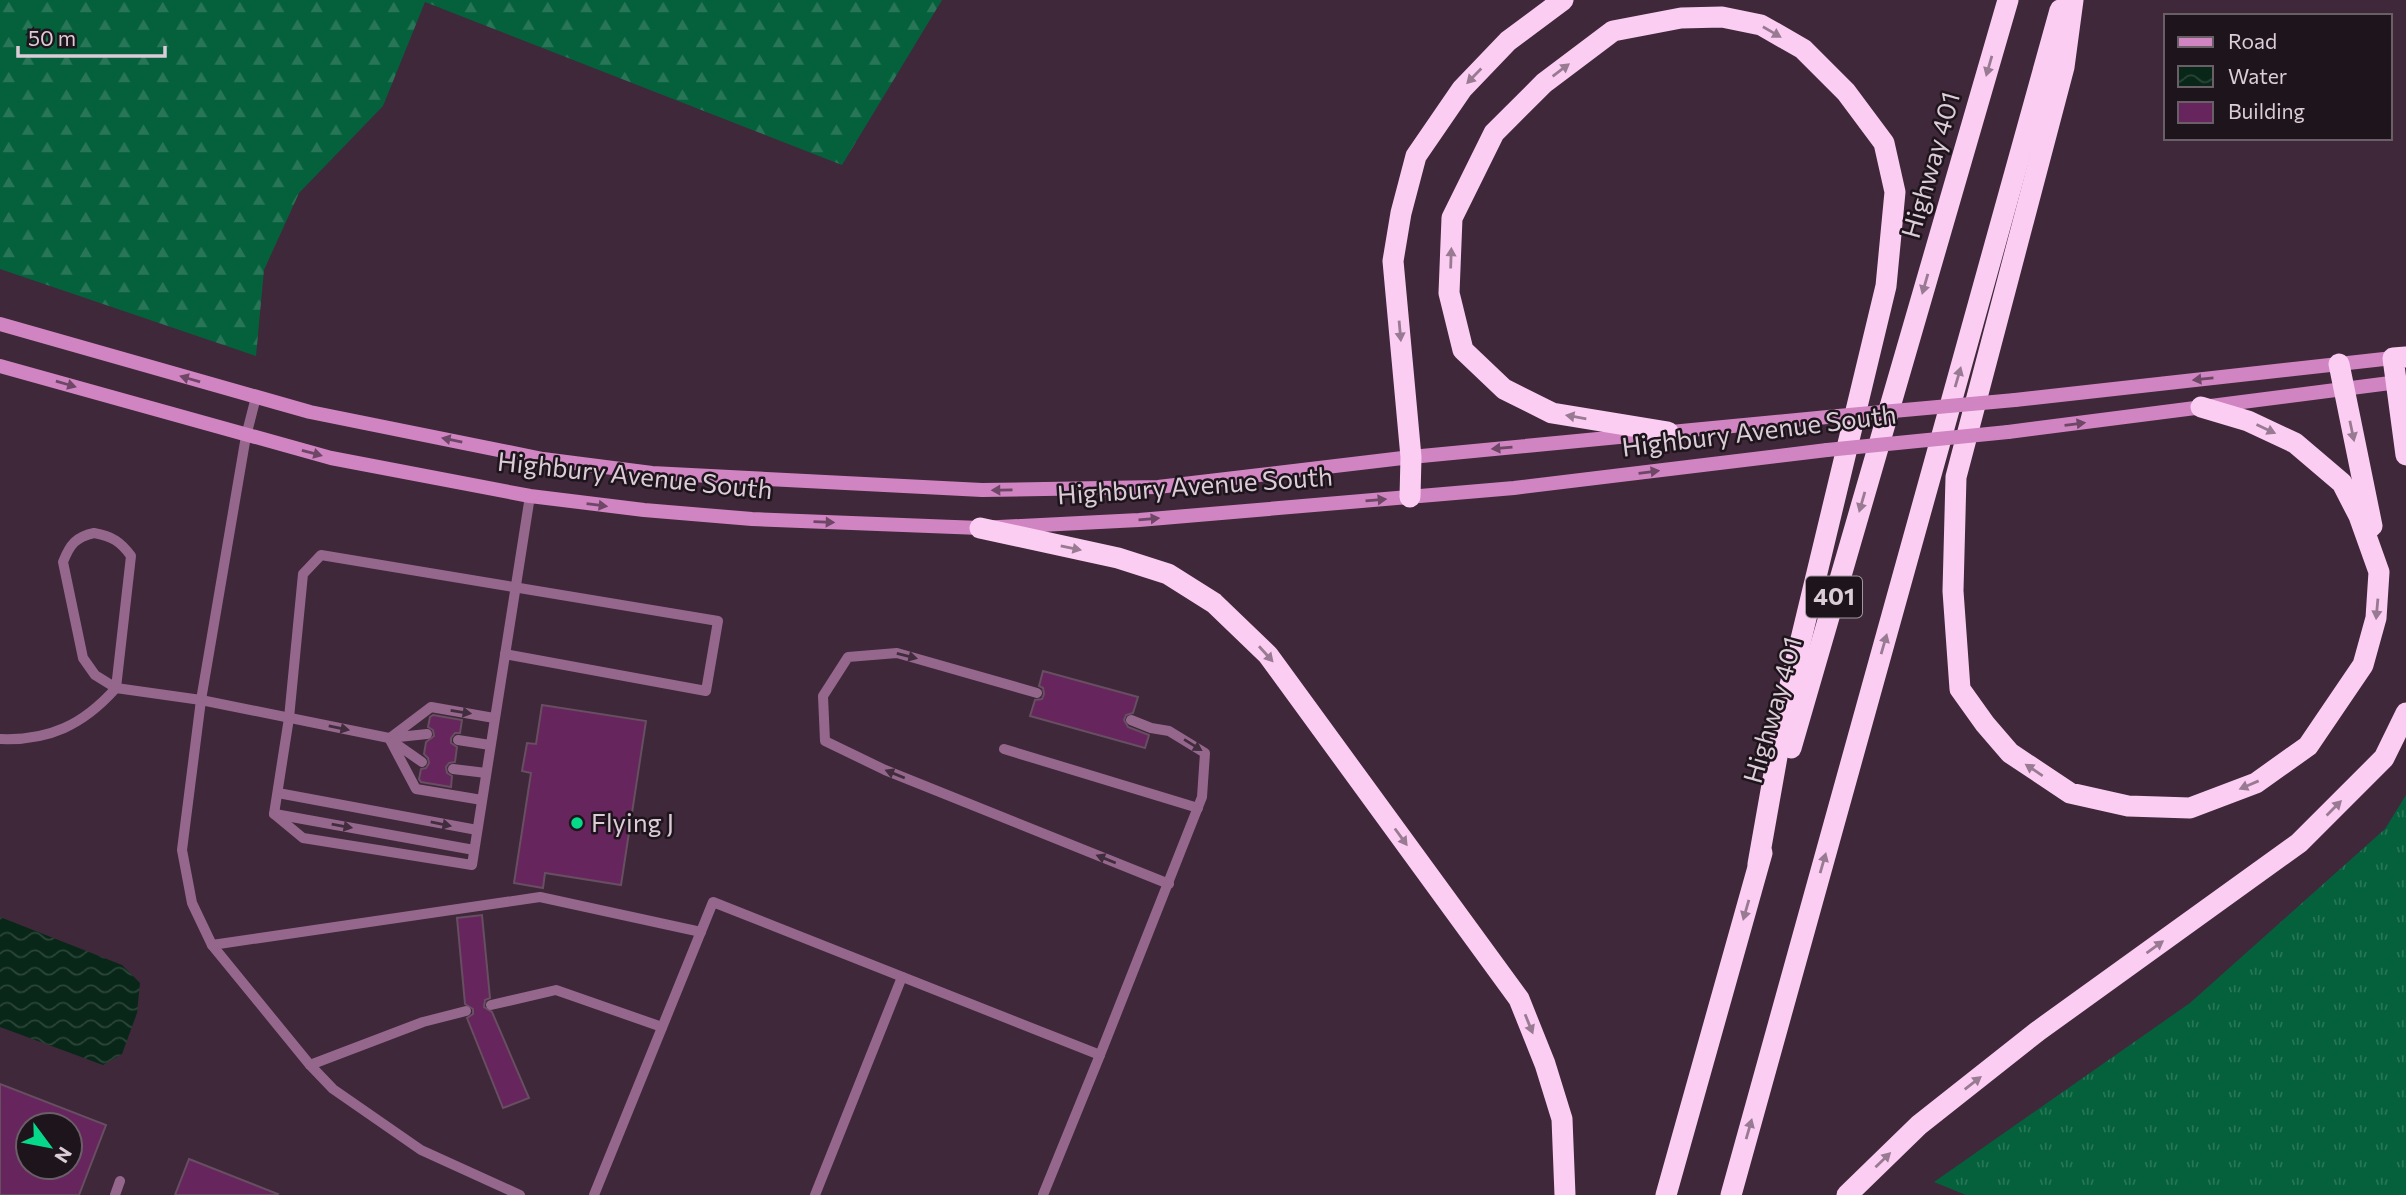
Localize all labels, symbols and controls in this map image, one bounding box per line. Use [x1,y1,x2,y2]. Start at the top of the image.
scale bar [18,14,164,58]
legend [2164,14,2392,140]
text: 50 m [28,25,76,50]
one-way arrow [1762,25,1782,37]
text: Road [2228,28,2277,53]
one-way arrow [1983,55,1994,77]
one-way arrow [1552,63,1571,77]
text: Water [2228,63,2287,88]
one-way arrow [1467,67,1483,84]
street label: Highway 401 [1894,88,1965,241]
text: Building [2228,98,2305,123]
one-way arrow [1445,247,1456,269]
one-way arrow [1920,274,1930,295]
one-way arrow [1395,320,1406,342]
one-way arrow [1954,366,1964,387]
one-way arrow [2192,373,2214,384]
one-way arrow [179,374,200,384]
one-way arrow [55,379,77,390]
street label: Highbury Avenue South [1620,397,1898,462]
one-way arrow [1565,411,1587,422]
one-way arrow [2065,418,2087,429]
one-way arrow [2346,420,2357,442]
one-way arrow [2256,424,2276,435]
one-way arrow [441,435,463,446]
one-way arrow [1491,443,1513,454]
street label: Highbury Avenue South [496,445,774,504]
one-way arrow [301,448,323,459]
street label: Highbury Avenue South [1056,459,1334,510]
one-way arrow [1638,466,1660,477]
one-way arrow [990,484,1012,496]
one-way arrow [1856,492,1866,513]
one-way arrow [1365,494,1387,505]
one-way arrow [587,499,609,510]
one-way arrow [1139,513,1161,524]
one-way arrow [813,517,835,528]
one-way arrow [1060,543,1082,554]
road number: 401 [1806,576,1862,618]
one-way arrow [2371,598,2382,620]
one-way arrow [1879,632,1890,654]
street label: Highway 401 [1736,633,1807,786]
one-way arrow [1257,645,1273,662]
one-way arrow [896,651,918,662]
one-way arrow [450,707,472,718]
one-way arrow [328,722,350,733]
one-way arrow [1183,739,1203,752]
one-way arrow [2025,763,2044,776]
one-way arrow [884,768,905,779]
one-way arrow [2239,779,2259,791]
one-way arrow [2326,800,2342,817]
place label: Flying J [591,806,674,837]
marker: Flying J [569,815,585,831]
one-way arrow [430,818,452,829]
one-way arrow [331,821,353,832]
one-way arrow [1393,827,1408,845]
one-way arrow [1819,852,1829,873]
one-way arrow [1095,853,1116,864]
one-way arrow [1740,899,1751,921]
one-way arrow [2146,940,2164,954]
one-way arrow [1524,1013,1535,1034]
one-way arrow [1964,1076,1981,1091]
north arrow [14,1111,84,1181]
one-way arrow [1744,1118,1755,1140]
text: N [50,1143,77,1167]
one-way arrow [1874,1153,1891,1169]

